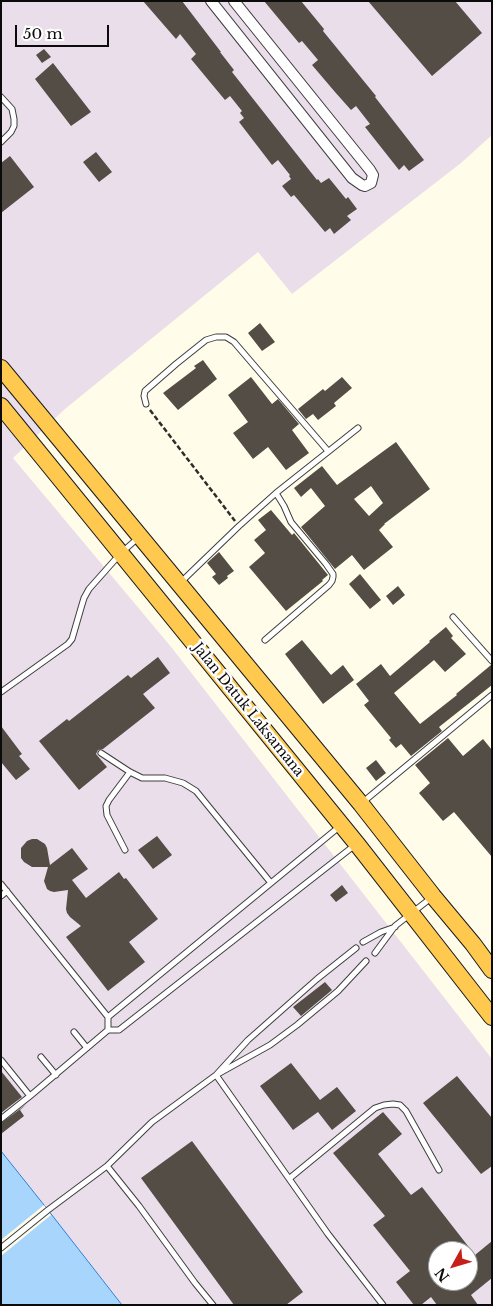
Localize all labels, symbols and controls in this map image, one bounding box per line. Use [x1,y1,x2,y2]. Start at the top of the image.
scale bar [18,15,111,47]
text: 50 m [23,24,63,43]
street label: Jalan Datuk Laksamana [189,640,307,780]
north arrow [428,1241,478,1291]
text: N [431,1264,453,1286]

